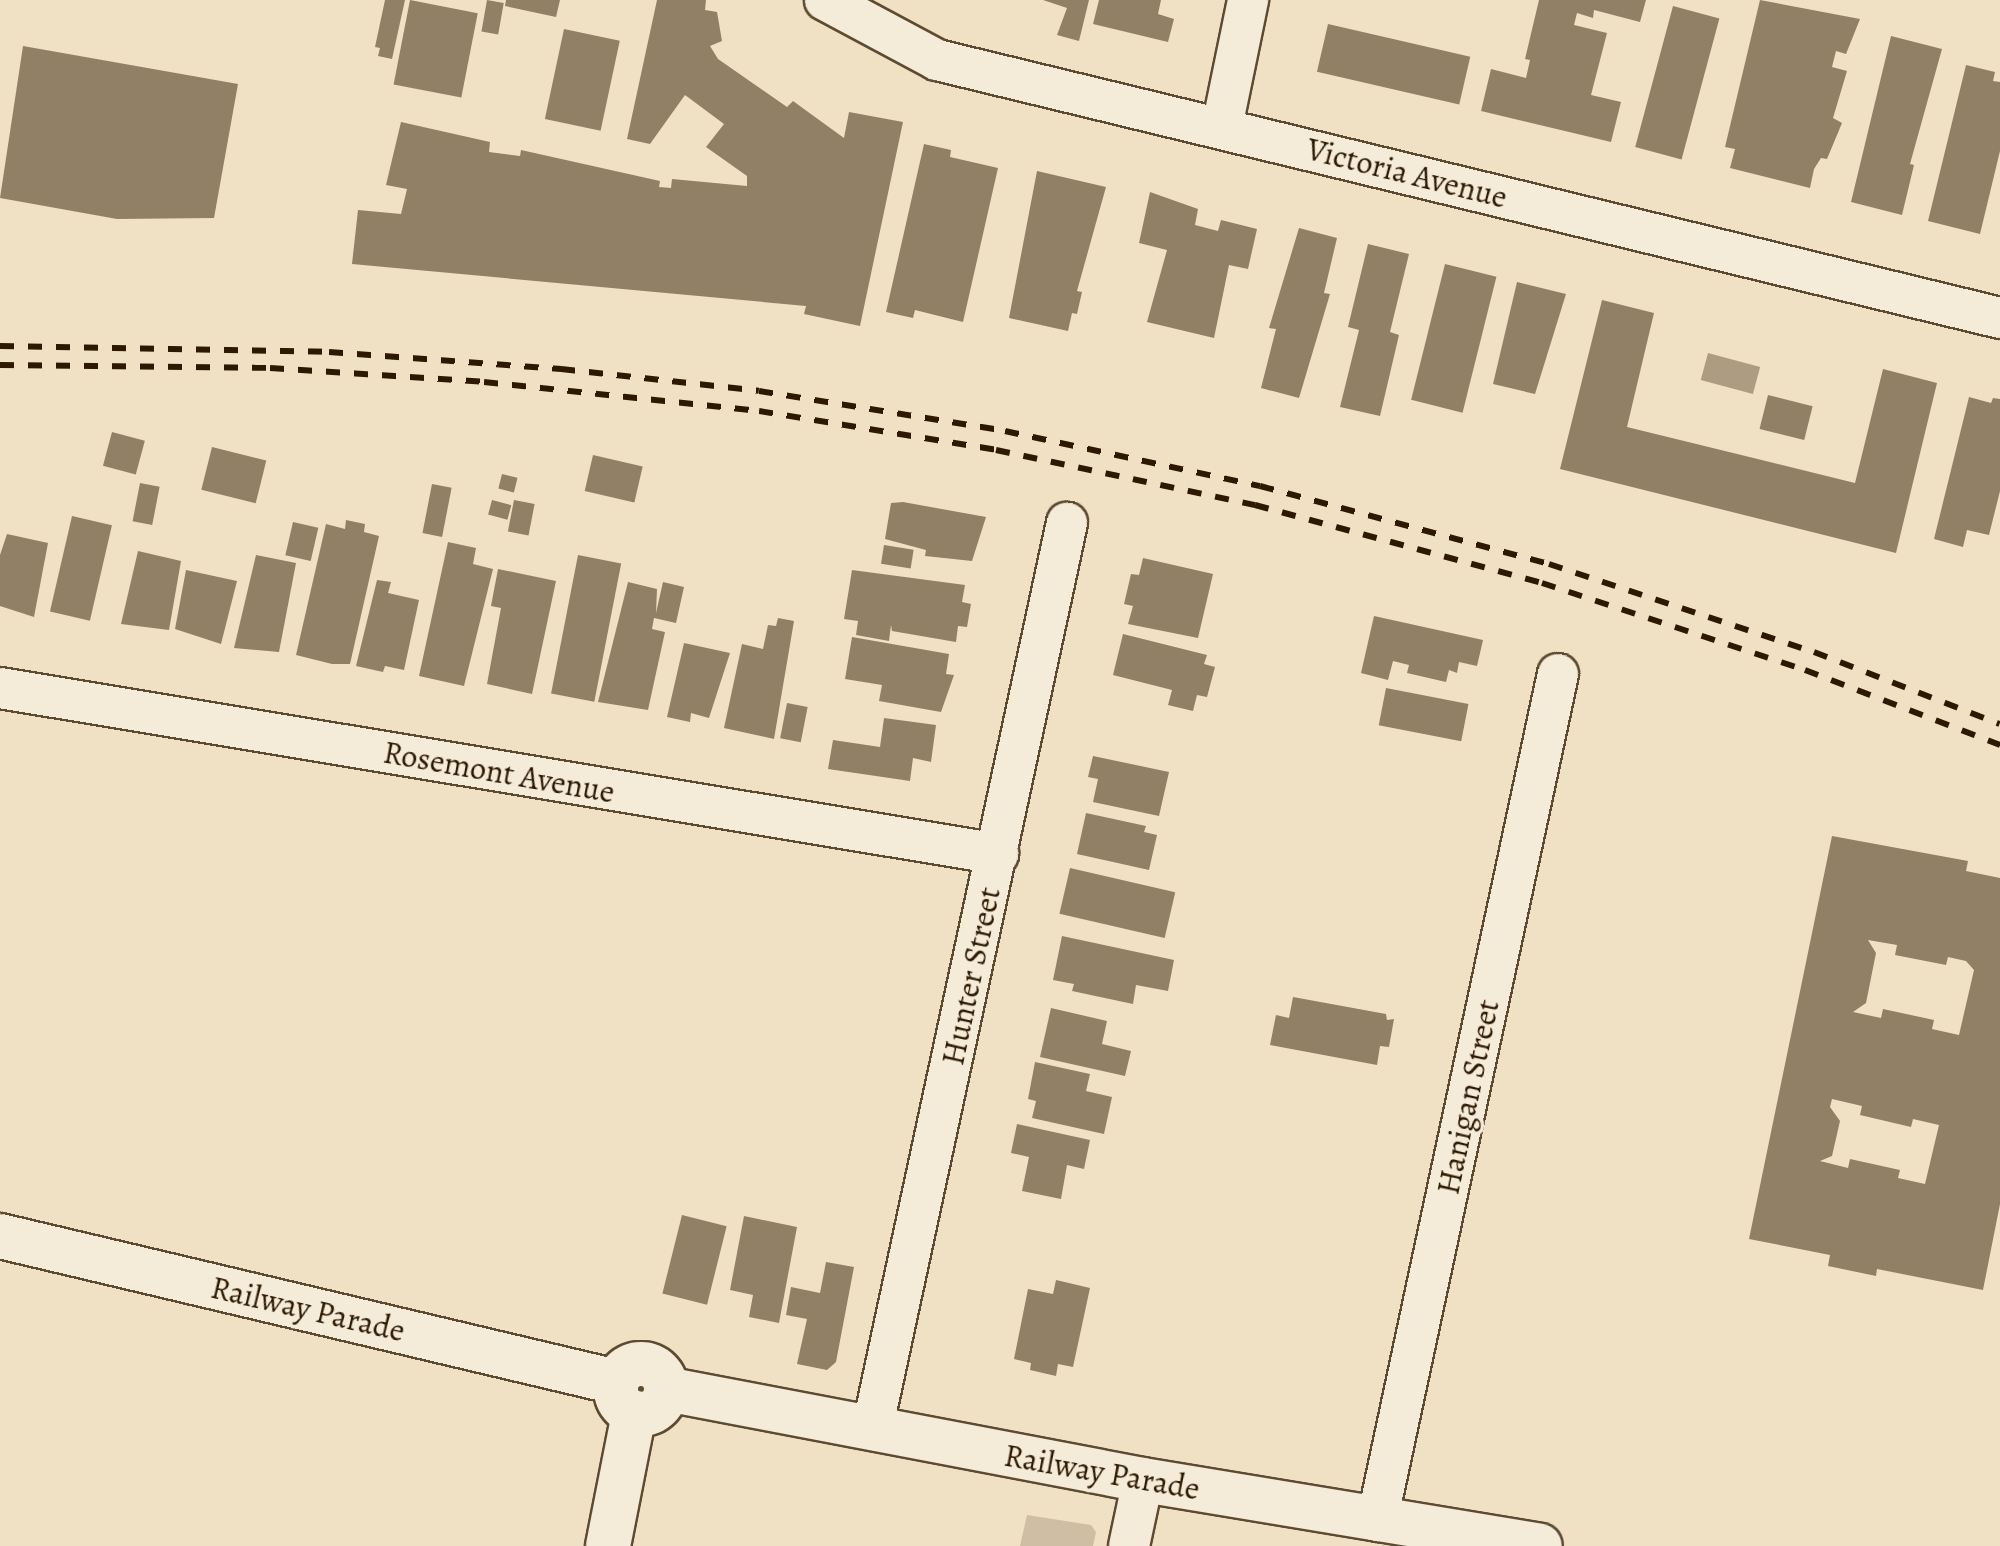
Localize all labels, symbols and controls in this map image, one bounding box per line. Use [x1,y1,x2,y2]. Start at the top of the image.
street label: Victoria Avenue [1303,130,1511,216]
street label: Rosemont Avenue [380,733,618,811]
street label: Hunter Street [933,883,1009,1069]
street label: Hanigan Street [1429,996,1507,1198]
street label: Railway Parade [207,1268,409,1350]
street label: Railway Parade [1001,1436,1203,1508]

